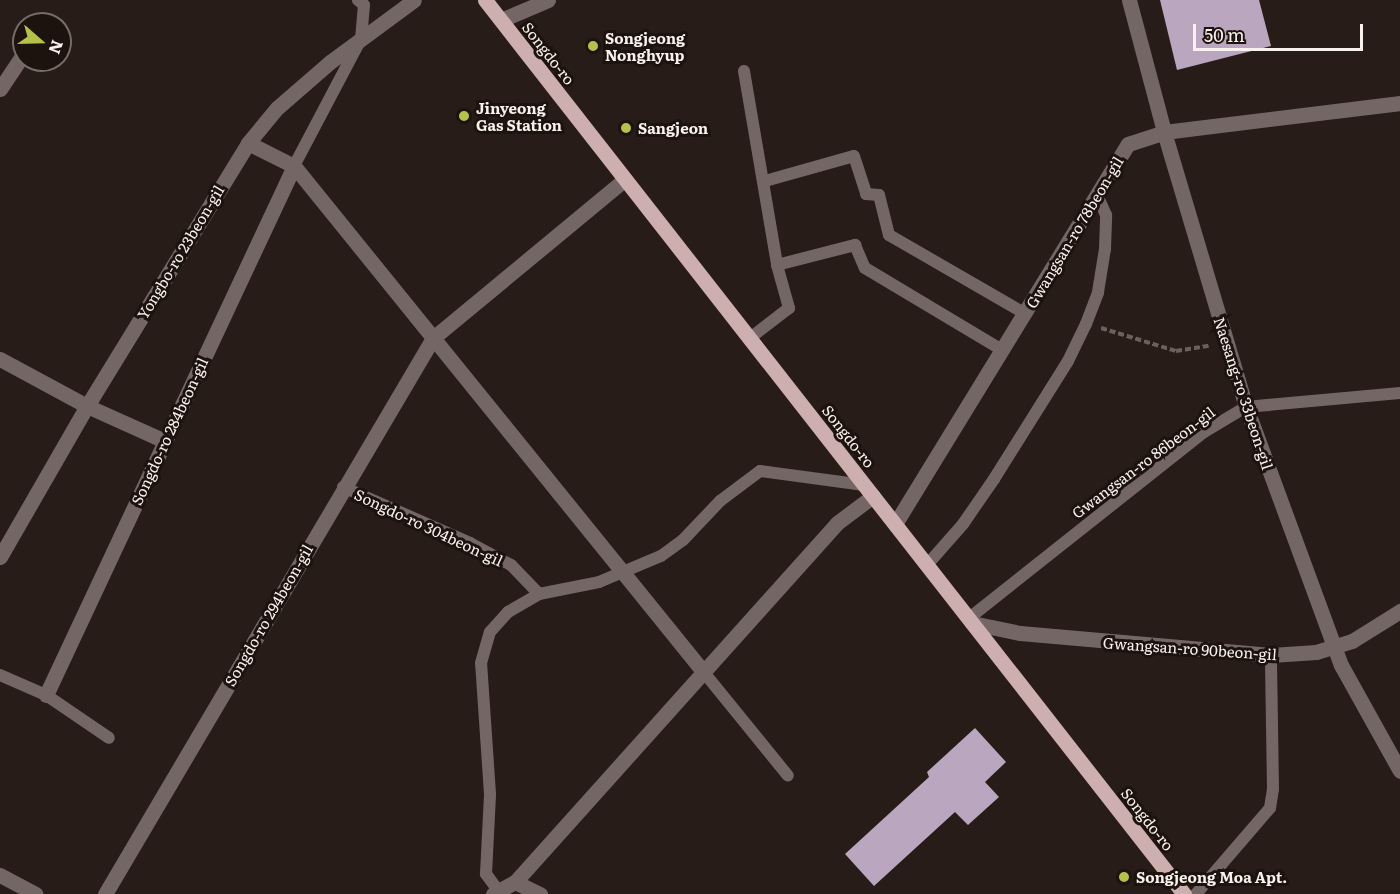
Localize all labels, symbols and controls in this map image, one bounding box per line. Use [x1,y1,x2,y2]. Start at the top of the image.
north arrow [12,12,72,72]
scale bar [1196,12,1366,50]
street label: Songdo-ro [519,18,579,88]
text: 50 m [1204,21,1245,48]
place label: Songjeong Nonghyup [605,28,685,63]
text: N [43,37,71,58]
marker: Songjeong Nonghyup [586,39,600,53]
place label: Jinyeong Gas Station [476,98,562,133]
marker: Jinyeong Gas Station [457,109,471,123]
place label: Sangjeon [638,119,708,137]
marker: Sangjeon [619,121,633,135]
street label: Gwangsan-ro 78beon-gil [1022,153,1126,311]
street label: Yongbo-ro 23beon-gil [133,182,227,322]
street label: Naesang-ro 33beon-gil [1211,314,1277,472]
street label: Songdo-ro 284beon-gil [127,354,211,508]
street label: Songdo-ro [819,401,879,471]
street label: Gwangsan-ro 86beon-gil [1068,402,1218,522]
street label: Songdo-ro 304beon-gil [352,485,506,569]
street label: Songdo-ro 294beon-gil [220,541,316,689]
street label: Gwangsan-ro 90beon-gil [1102,633,1278,663]
street label: Songdo-ro [1118,784,1178,854]
place label: Songjeong Moa Apt. [1136,868,1287,886]
marker: Songjeong Moa Apt. [1117,870,1131,884]

